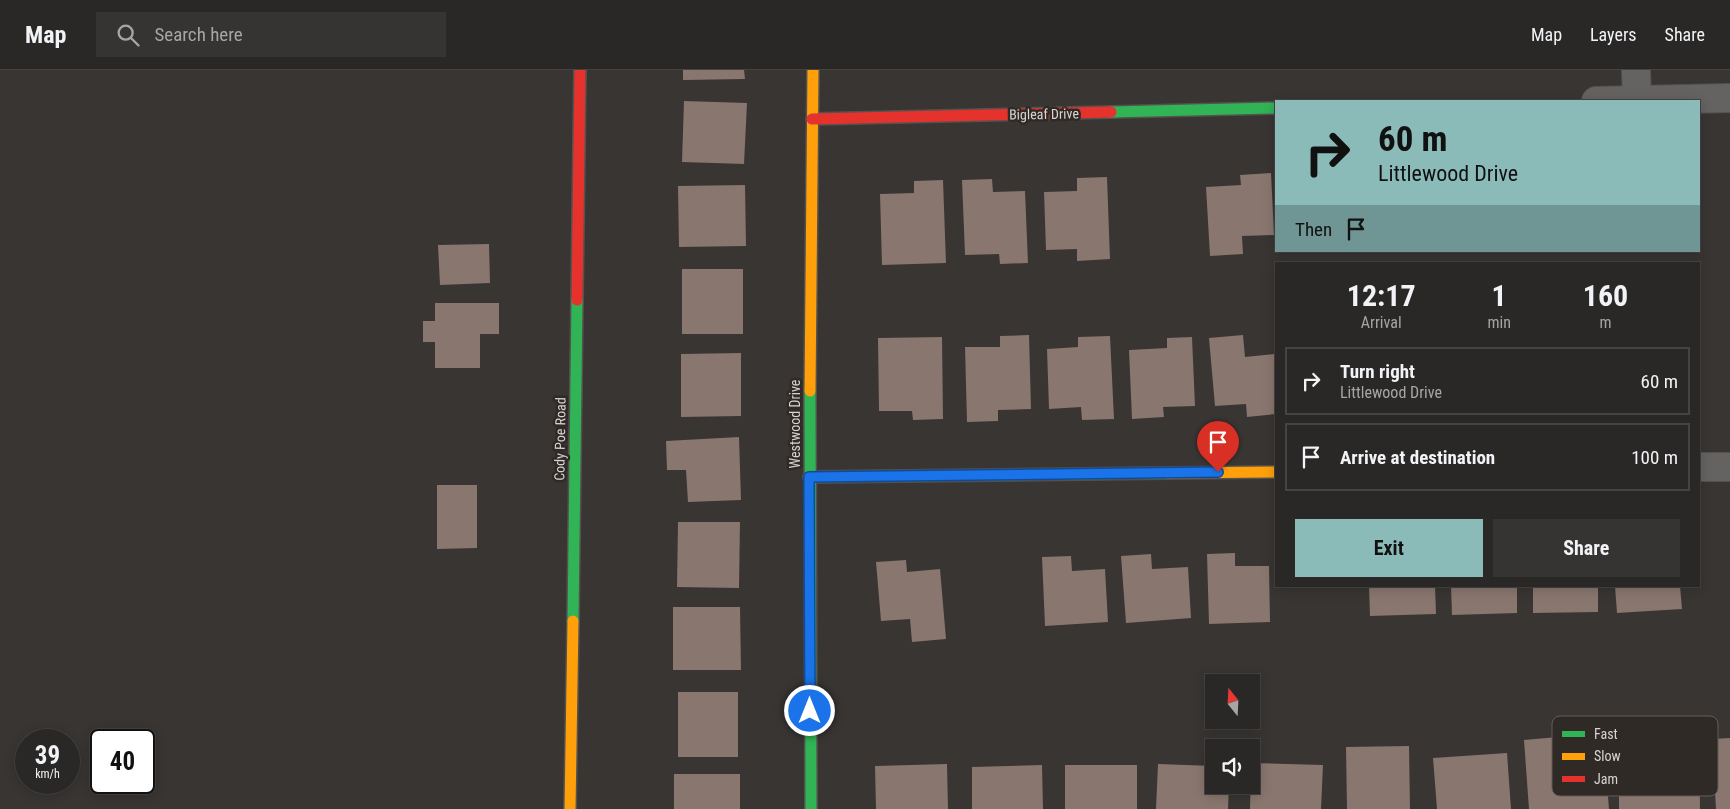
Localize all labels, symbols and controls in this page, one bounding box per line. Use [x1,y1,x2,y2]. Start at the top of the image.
search box [96,12,446,57]
text: Map [25,21,66,49]
icon: search [114,21,142,49]
text: Search here [154,23,243,46]
text: Map [1531,24,1562,45]
text: Layers [1590,24,1637,45]
text: Share [1665,24,1705,45]
street label: Bigleaf Drive [1009,105,1079,123]
text: 60 m [1378,119,1447,160]
icon: right [1295,120,1360,185]
text: Littlewood Drive [1378,161,1518,186]
icon: arrive [1342,215,1370,243]
text: Then [1295,218,1332,241]
text: 12:17 [1347,278,1416,313]
text: 1 [1492,278,1507,313]
text: 160 [1583,278,1628,313]
text: Arrival [1361,313,1402,332]
text: min [1487,313,1511,332]
text: m [1599,313,1611,332]
text: Turn right [1340,360,1415,383]
icon: right [1297,367,1325,395]
text: 60 m [1641,370,1678,393]
street label: Westwood Drive [787,379,803,468]
text: Littlewood Drive [1340,383,1442,402]
street label: Cody Poe Road [551,397,569,481]
pin [1197,421,1239,472]
icon: arrive [1204,428,1232,456]
icon: arrive [1297,443,1325,471]
text: Arrive at destination [1340,446,1495,469]
text: 100 m [1631,446,1678,469]
button: Exit [1295,519,1483,577]
button: Share [1493,519,1680,577]
north arrow [1205,674,1260,729]
map controls [1205,674,1260,794]
position arrow [783,684,835,736]
legend [1552,716,1718,796]
text: Fast [1594,726,1618,742]
speed limit sign: 40 [90,729,155,794]
button: sound [1205,739,1260,794]
text: 39 [35,741,60,770]
text: Slow [1594,748,1621,764]
text: km/h [35,767,60,781]
text: Jam [1594,771,1618,787]

